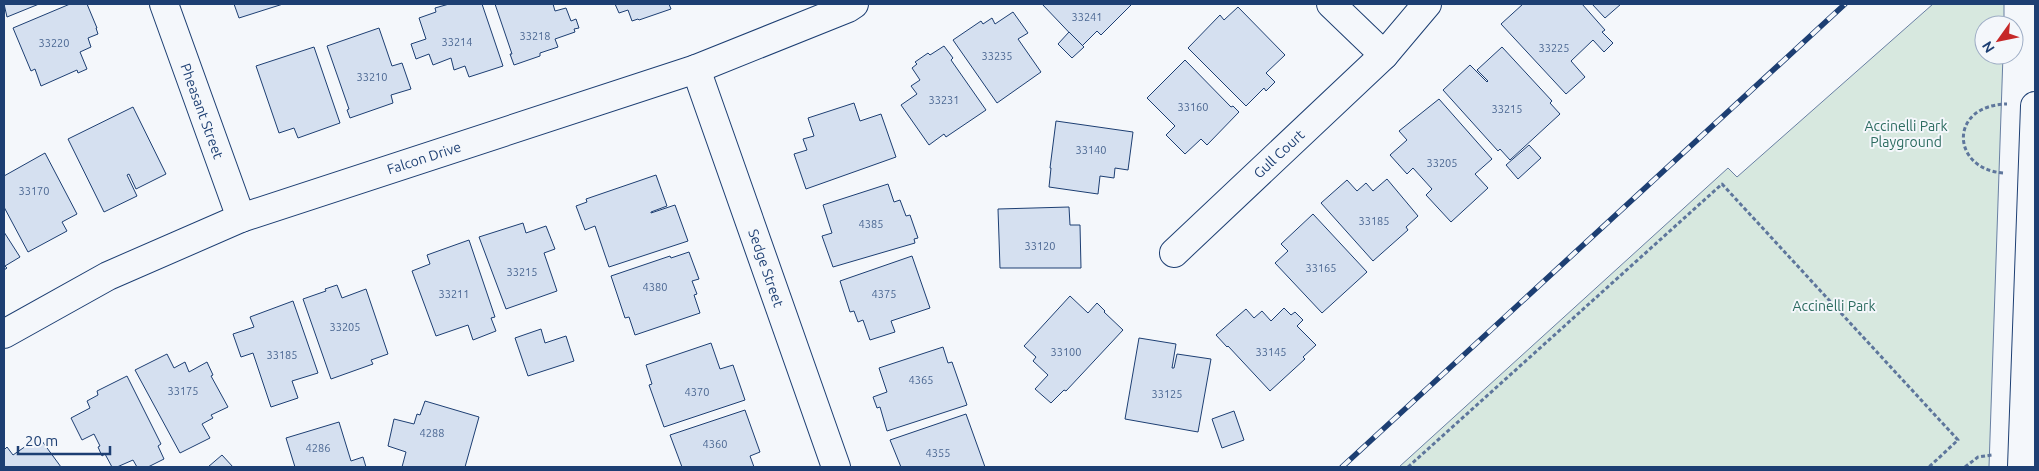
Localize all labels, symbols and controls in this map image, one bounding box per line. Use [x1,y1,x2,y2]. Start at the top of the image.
house number: 33241 [1071,11,1103,23]
north arrow [1974,15,2024,65]
house number: 33218 [519,30,551,42]
house number: 33214 [441,36,473,48]
house number: 33220 [38,37,70,49]
text: N [1979,38,1998,56]
house number: 33225 [1538,42,1570,54]
house number: 33235 [981,50,1013,62]
street label: Pheasant Street [177,61,227,161]
house number: 33210 [356,71,388,83]
house number: 33231 [928,94,960,106]
house number: 33160 [1177,101,1209,113]
house number: 33215 [1491,103,1523,115]
park label: Accinelli Park Playground [1865,118,1947,150]
street label: Gull Court [1250,126,1308,181]
street label: Falcon Drive [385,139,463,177]
house number: 33140 [1075,144,1107,156]
house number: 33205 [1426,157,1458,169]
house number: 33170 [18,185,50,197]
house number: 33185 [1358,215,1390,227]
house number: 4385 [859,218,883,230]
street label: Sedge Street [745,227,787,310]
house number: 33120 [1024,240,1056,252]
house number: 33165 [1305,262,1337,274]
house number: 33215 [506,266,538,278]
house number: 4380 [643,281,667,293]
house number: 33211 [438,288,470,300]
house number: 4375 [872,288,896,300]
park label: Accinelli Park [1793,298,1875,314]
house number: 33205 [329,321,361,333]
house number: 33100 [1050,346,1082,358]
house number: 33145 [1255,346,1287,358]
house number: 33185 [266,349,298,361]
house number: 4365 [909,374,933,386]
house number: 33175 [167,385,199,397]
house number: 4370 [685,386,709,398]
house number: 33125 [1151,388,1183,400]
scale bar [18,424,110,456]
house number: 4288 [420,427,444,439]
text: 20 m [25,432,58,449]
house number: 4360 [703,438,727,450]
house number: 4286 [306,442,330,454]
house number: 4355 [926,447,950,459]

